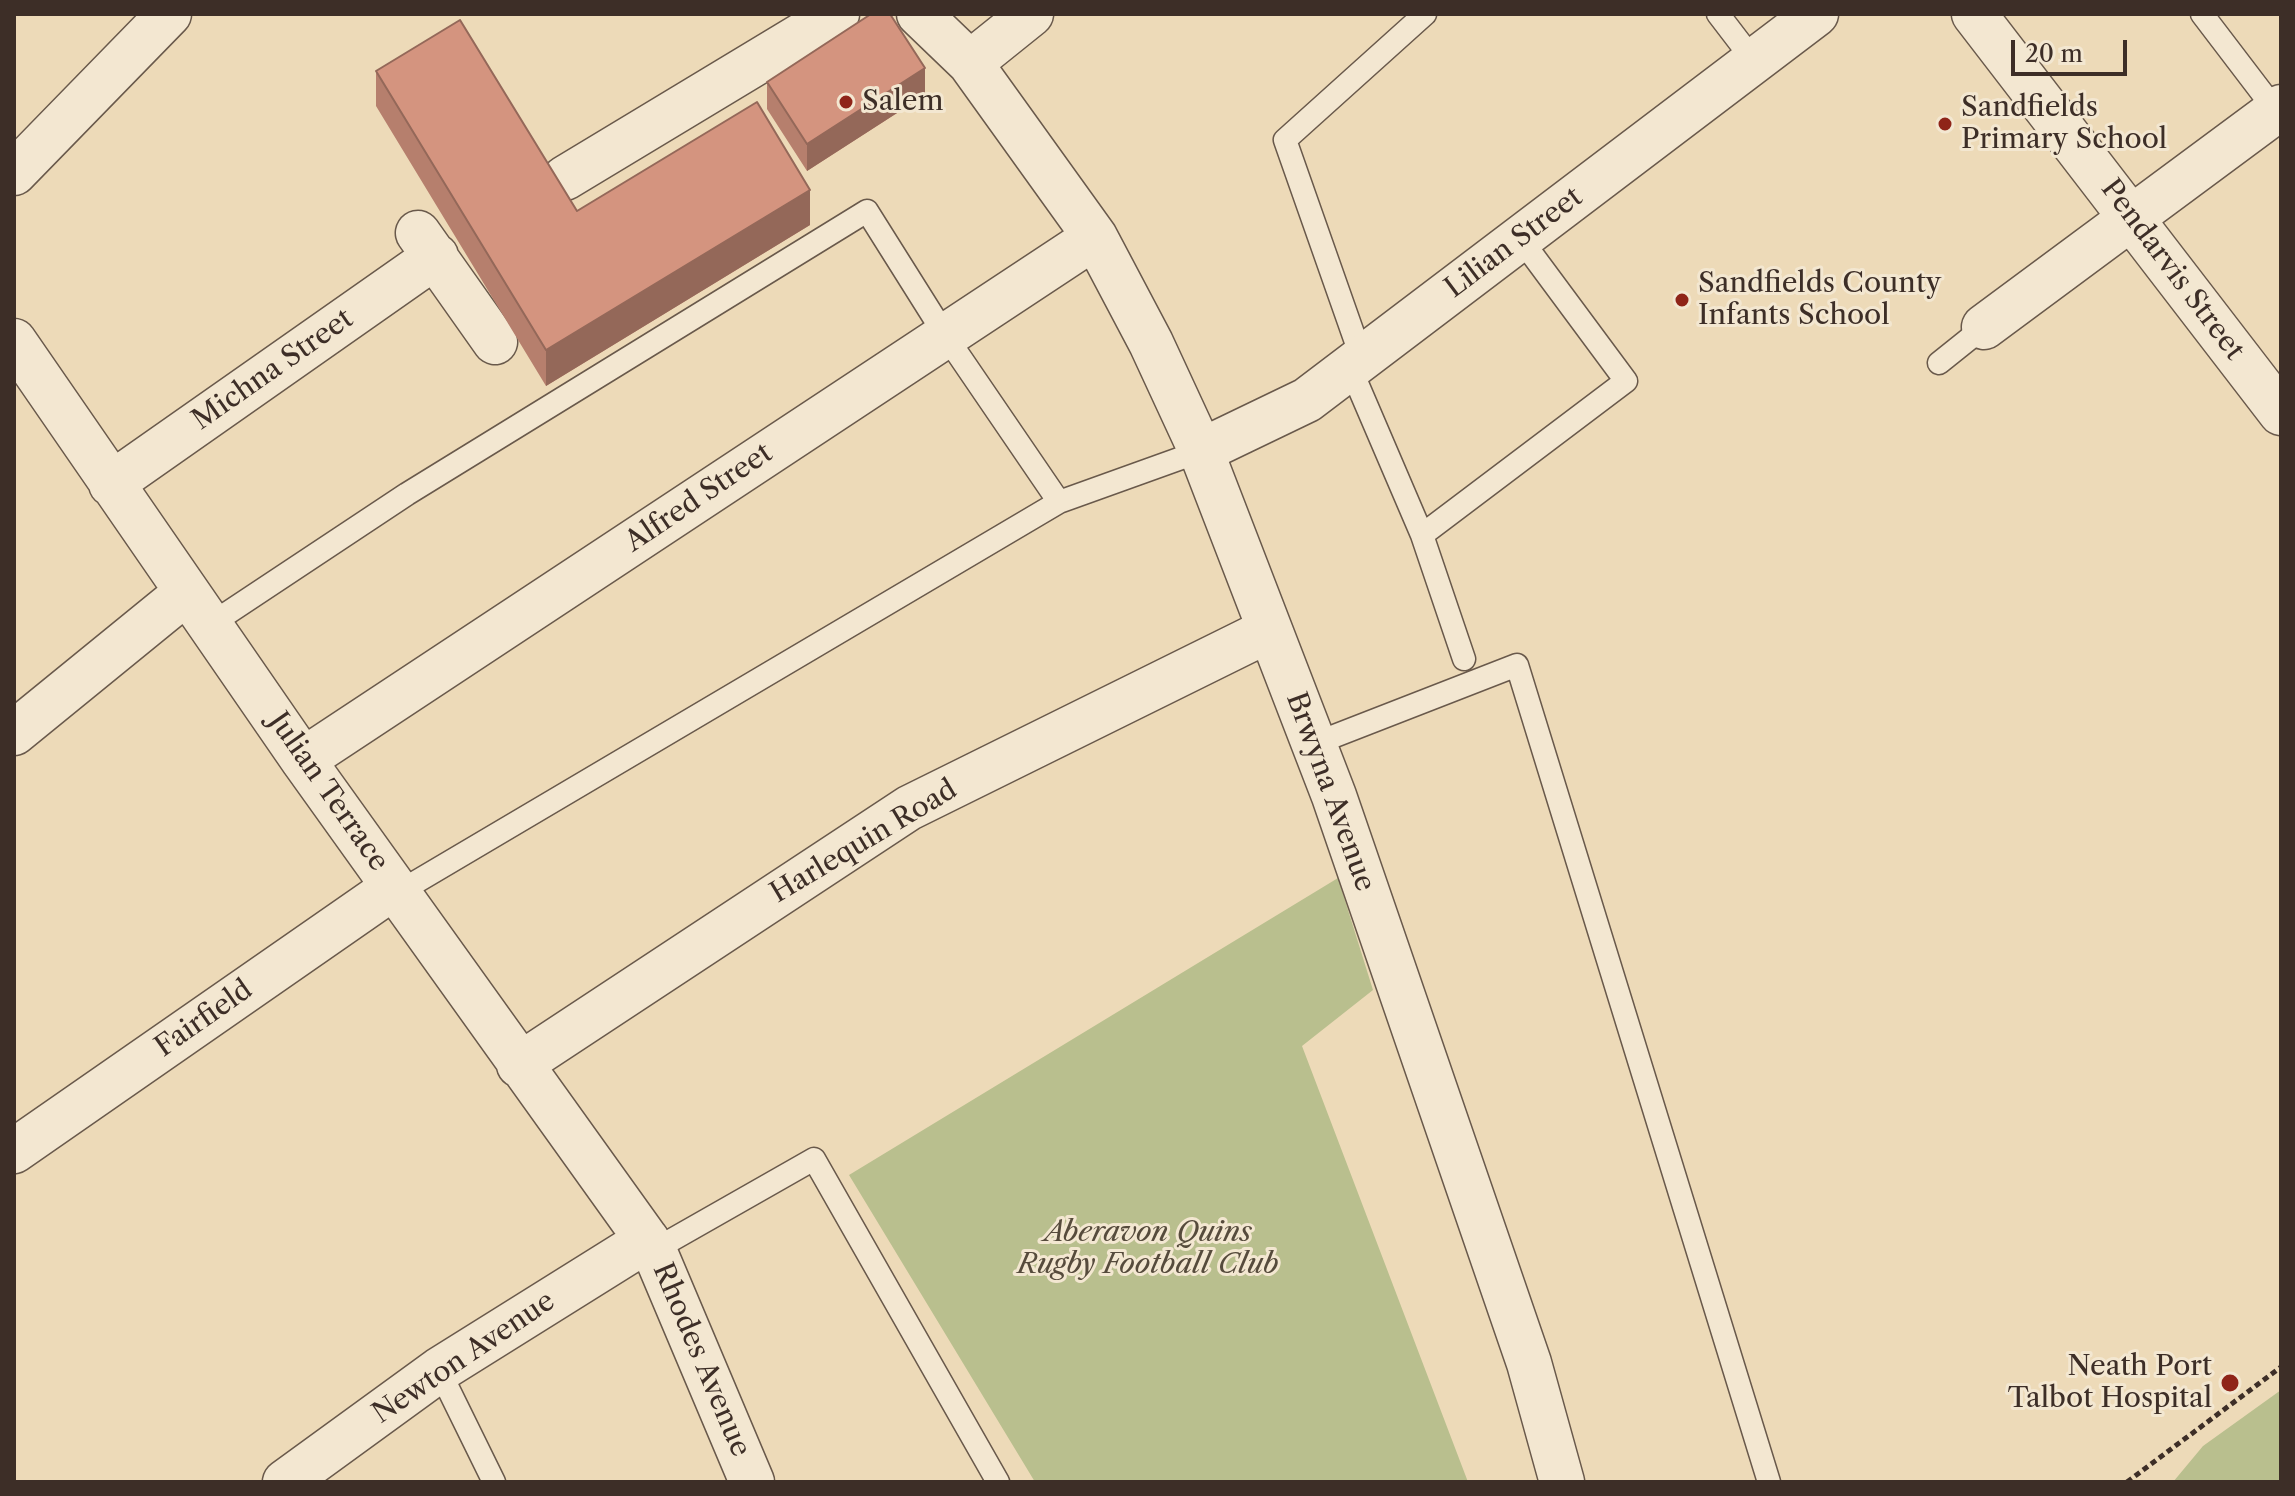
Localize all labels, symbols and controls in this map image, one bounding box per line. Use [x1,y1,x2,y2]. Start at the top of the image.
scale bar [2015,24,2131,74]
text: 20 m [2025,39,2083,68]
place label: Salem [862,85,943,119]
place label: Sandfields Primary School [1961,91,2167,157]
marker: Salem [837,93,855,111]
marker: Sandfields Primary School [1936,115,1954,133]
street label: Pendarvis Street [2093,173,2251,367]
street label: Lilian Street [1439,181,1589,305]
place label: Sandfields County Infants School [1698,267,1941,333]
marker: Sandfields County Infants School [1673,291,1691,309]
street label: Michna Street [186,302,360,438]
street label: Alfred Street [619,437,779,559]
street label: Brwyna Avenue [1278,688,1382,896]
street label: Julian Terrace [261,706,395,878]
street label: Harlequin Road [765,773,963,911]
street label: Fairfield [149,973,259,1065]
park label: Aberavon Quins Rugby Football Club [1017,1216,1279,1282]
street label: Rhodes Avenue [645,1258,757,1462]
street label: Newton Avenue [367,1285,561,1431]
place label: Neath Port Talbot Hospital [2008,1350,2212,1416]
marker: Neath Port Talbot Hospital [2219,1372,2241,1394]

